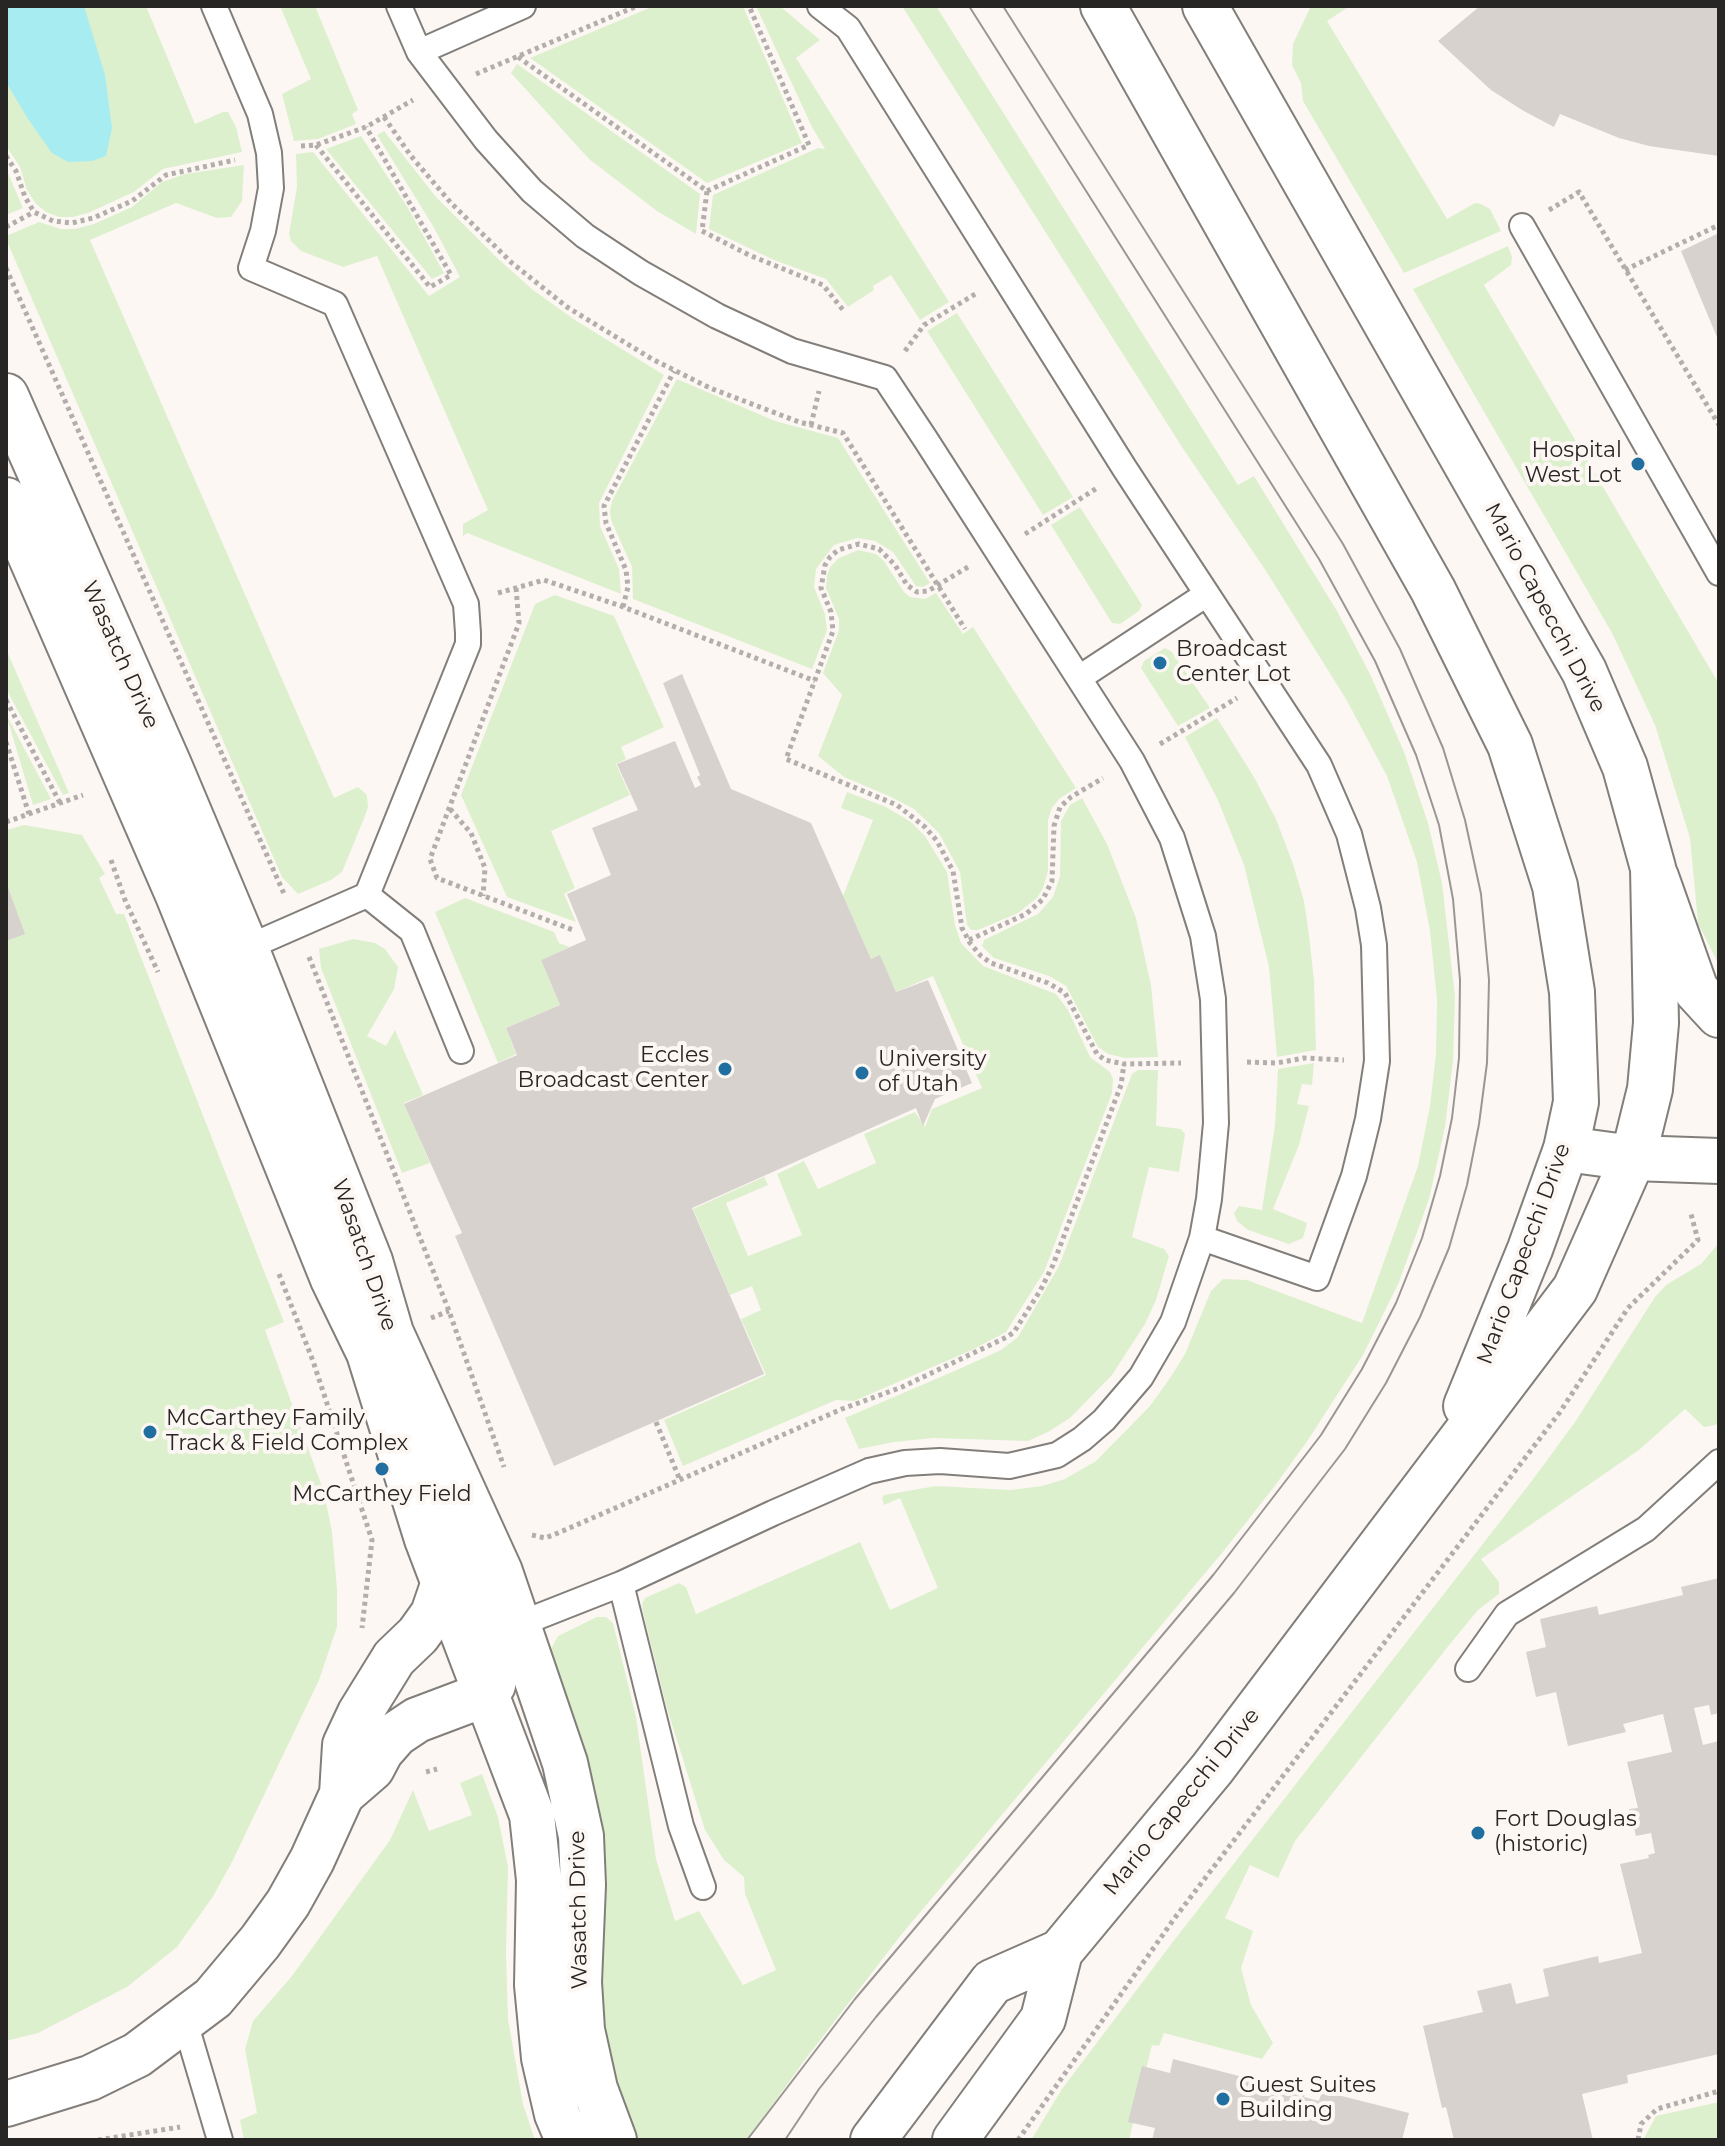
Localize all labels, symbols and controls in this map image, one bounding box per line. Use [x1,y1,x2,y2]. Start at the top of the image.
place label: Hospital West Lot [1525,438,1622,490]
marker: Hospital West Lot [1629,455,1647,473]
street label: Mario Capecchi Drive [1479,499,1611,717]
street label: Wasatch Drive [76,577,164,733]
place label: Broadcast Center Lot [1176,637,1291,688]
marker: Broadcast Center Lot [1151,654,1169,672]
place label: Eccles Broadcast Center [518,1043,709,1094]
place label: University of Utah [878,1047,986,1098]
marker: Eccles Broadcast Center [716,1060,734,1078]
marker: University of Utah [853,1064,871,1082]
street label: Mario Capecchi Drive [1472,1140,1576,1368]
street label: Wasatch Drive [326,1176,402,1334]
place label: McCarthey Family Track & Field Complex [166,1406,408,1458]
marker: McCarthey Family Track & Field Complex [141,1423,159,1441]
marker: McCarthey Field [373,1460,391,1478]
place label: McCarthey Field [292,1482,472,1508]
street label: Mario Capecchi Drive [1098,1703,1266,1901]
place label: Fort Douglas (historic) [1494,1807,1637,1858]
marker: Fort Douglas (historic) [1469,1824,1487,1842]
street label: Wasatch Drive [564,1830,594,1990]
place label: Guest Suites Building [1239,2073,1376,2124]
marker: Guest Suites Building [1214,2090,1232,2108]

